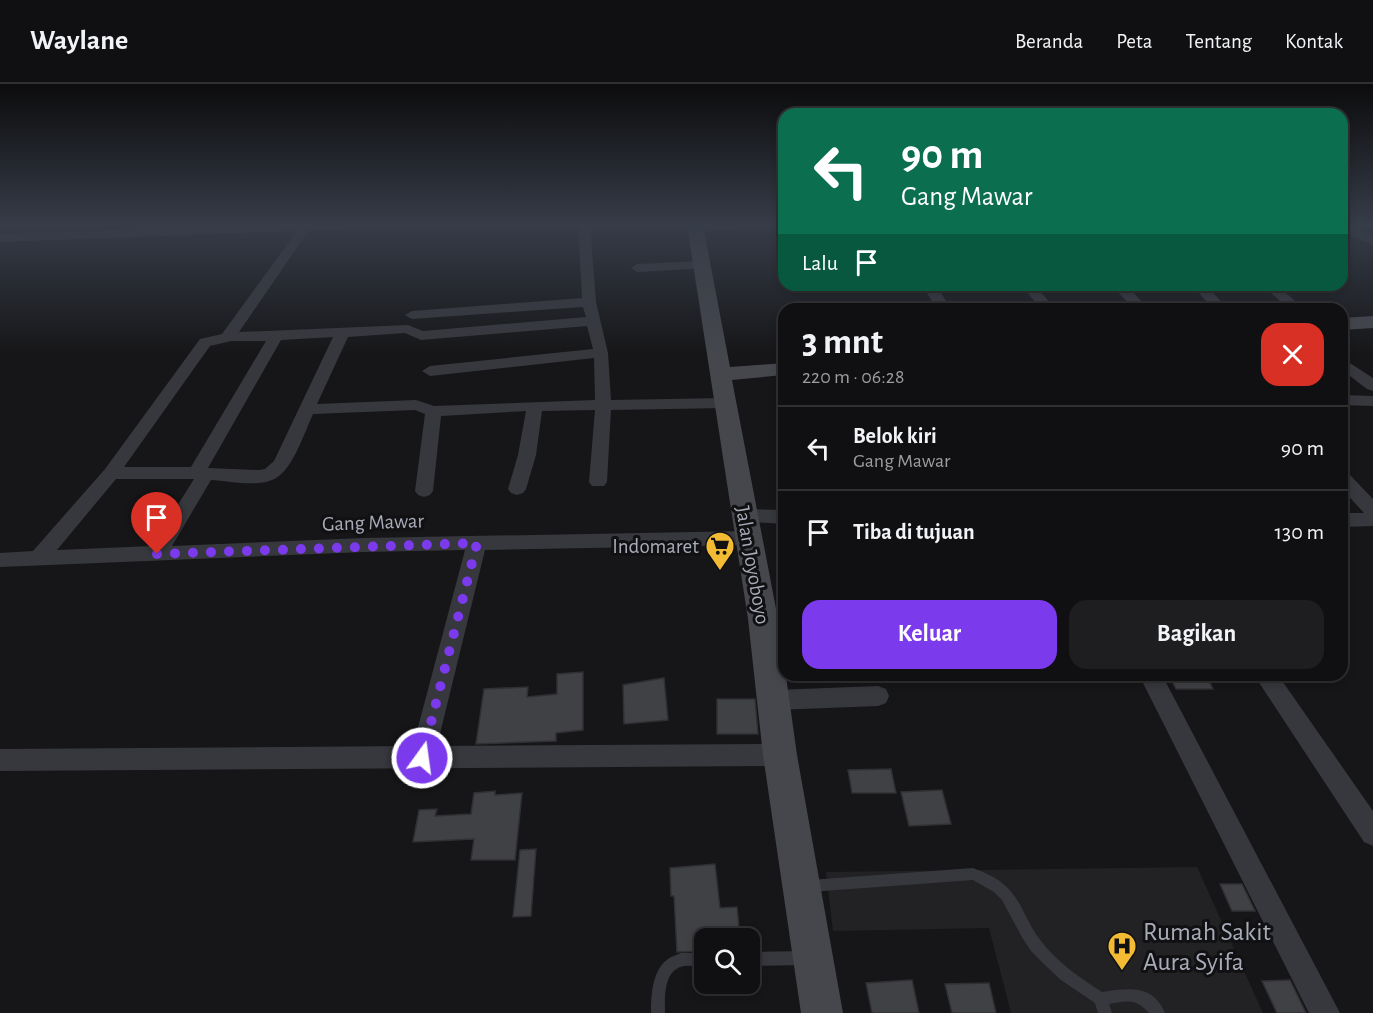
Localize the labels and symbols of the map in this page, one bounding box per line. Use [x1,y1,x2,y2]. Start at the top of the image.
pin [131,492,182,554]
street label: Jalan Joyoboyo [732,504,773,626]
street label: Gang Mawar [322,510,425,535]
supermarket icon: Indomaret [704,530,736,572]
place label: Indomaret [612,536,699,557]
position arrow [390,726,454,790]
place label: Rumah Sakit Aura Syifa [1143,919,1271,975]
hospital icon: Rumah Sakit Aura Syifa [1106,930,1138,972]

